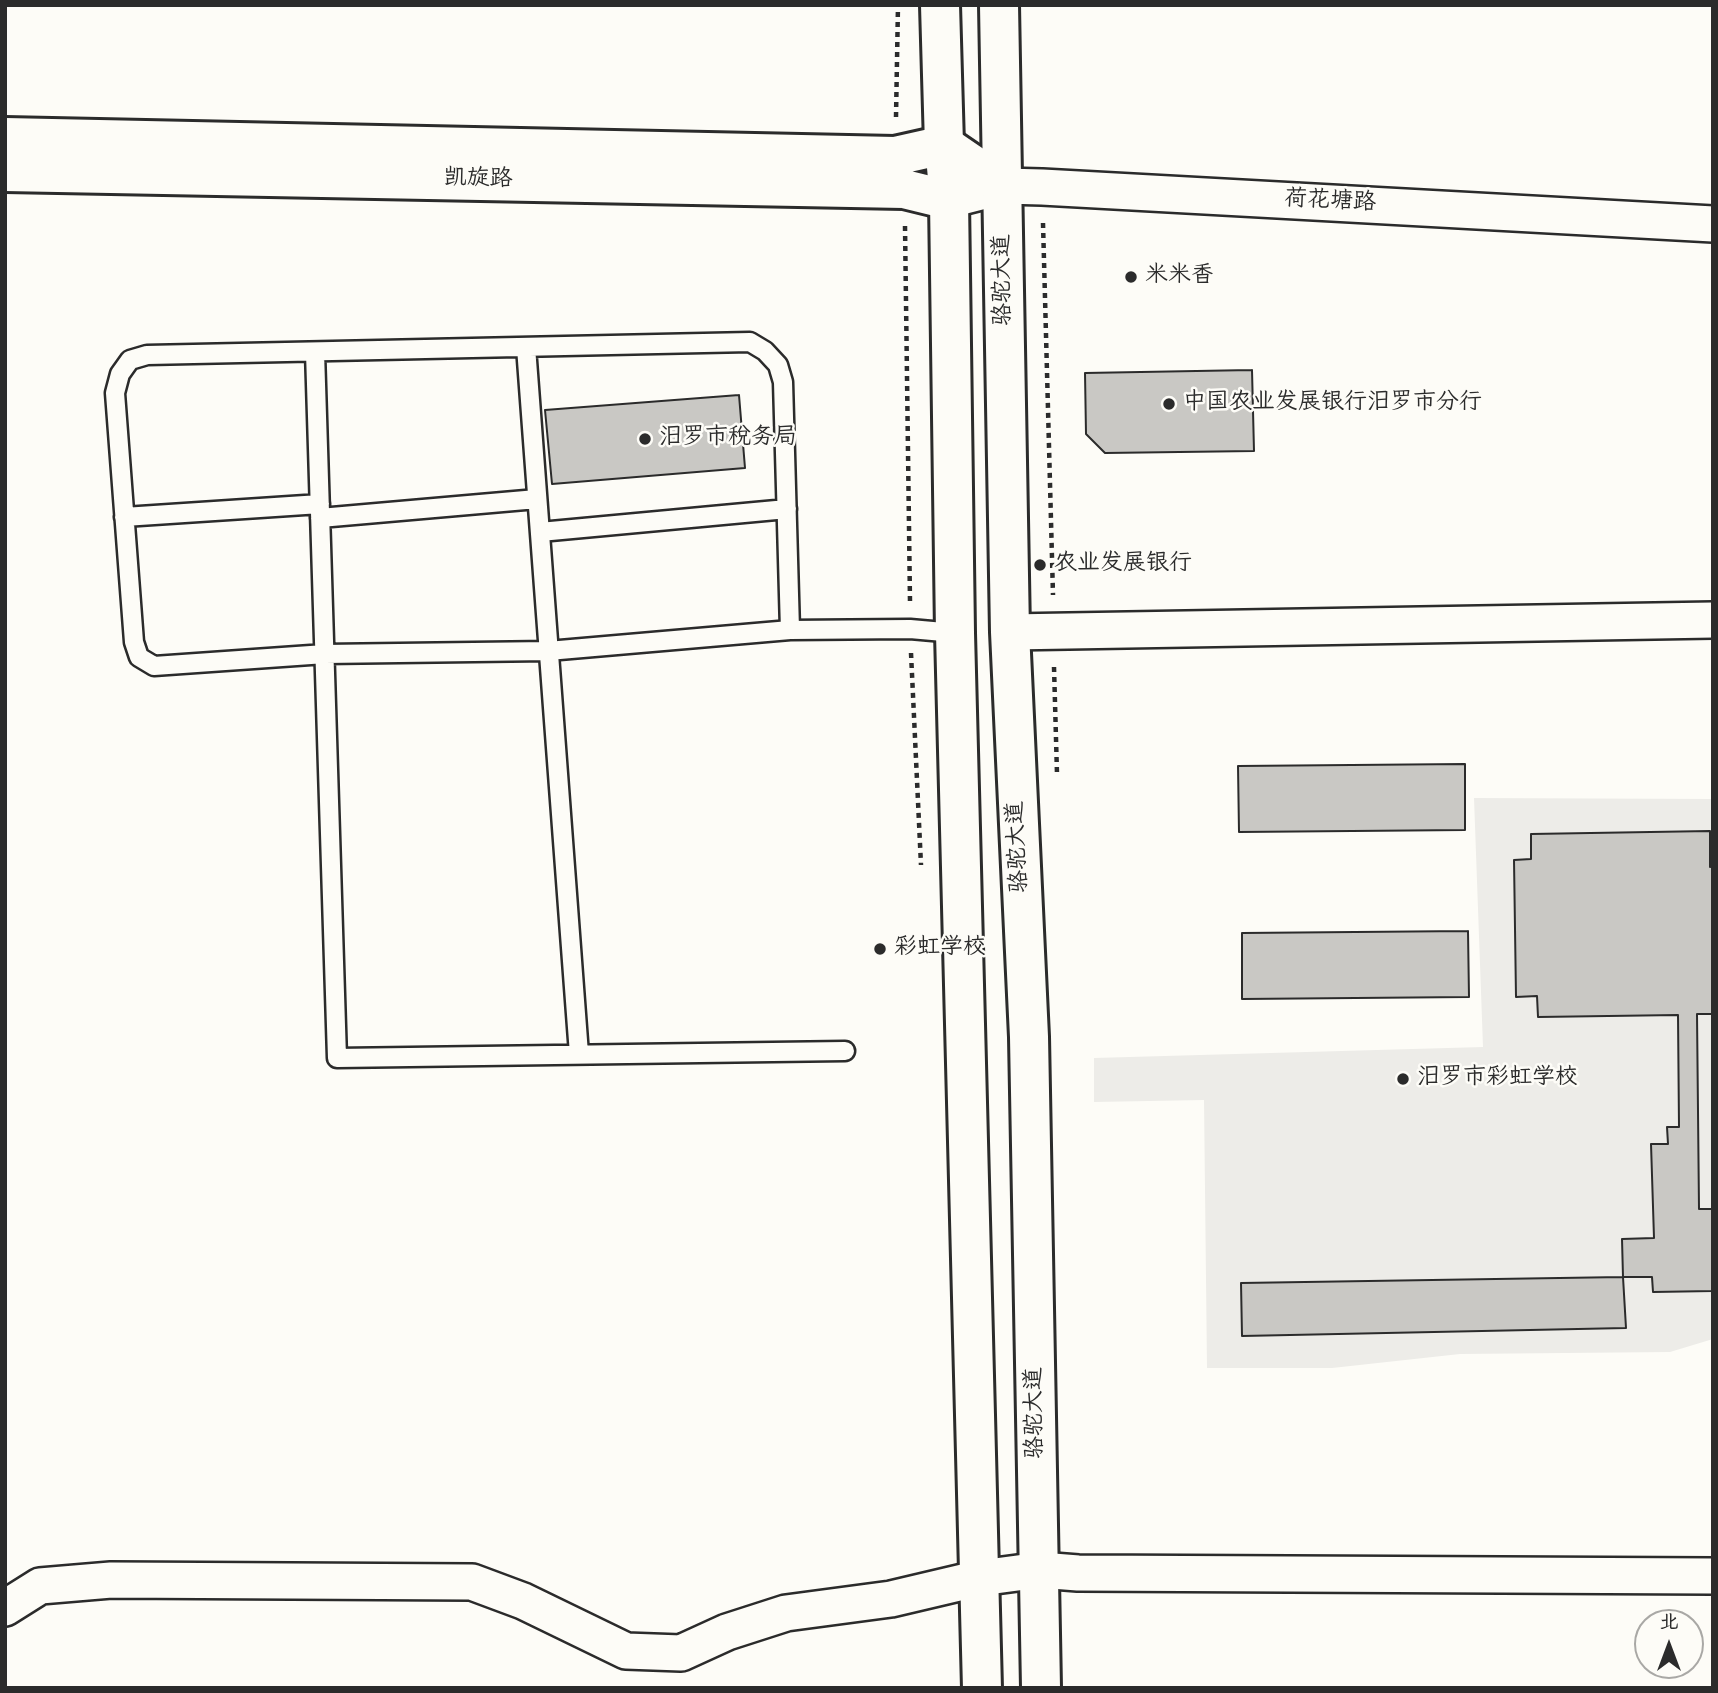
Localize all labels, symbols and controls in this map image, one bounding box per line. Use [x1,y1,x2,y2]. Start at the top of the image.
street label: 凯旋路 [443,167,513,195]
street label: 荷花塘路 [1283,187,1377,219]
street label: 骆驼大道 [990,234,1020,326]
place label: 米米香 [1145,263,1214,291]
marker: 米米香 [1123,269,1139,285]
place label: 中国农业发展银行汨罗市分行 [1183,390,1482,418]
marker: 中国农业发展银行汨罗市分行 [1161,396,1177,412]
place label: 汨罗市税务局 [659,425,797,453]
marker: 汨罗市税务局 [637,431,653,447]
place label: 农业发展银行 [1054,551,1192,579]
marker: 农业发展银行 [1032,557,1048,573]
street label: 骆驼大道 [1004,800,1036,894]
place label: 彩虹学校 [894,935,986,963]
marker: 彩虹学校 [872,941,888,957]
place label: 汨罗市彩虹学校 [1417,1065,1578,1093]
marker: 汨罗市彩虹学校 [1395,1071,1411,1087]
street label: 骆驼大道 [1022,1367,1052,1459]
north arrow [1634,1609,1704,1679]
text: 北 [1659,1613,1679,1636]

